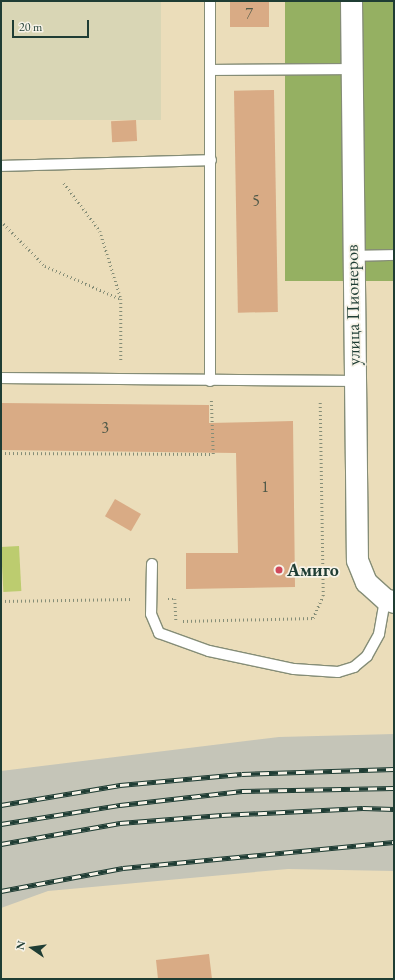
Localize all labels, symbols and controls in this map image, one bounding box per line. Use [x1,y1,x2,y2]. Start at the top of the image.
house number: 7 [245,4,253,24]
scale bar [14,12,91,38]
text: 20 m [19,19,42,35]
house number: 5 [252,191,260,211]
street label: улица Пионеров [341,244,365,366]
house number: 3 [101,418,109,438]
house number: 1 [261,477,269,497]
place label: Амиго [287,559,339,581]
marker: Амиго [274,565,284,575]
north arrow [12,928,52,968]
text: N [12,939,28,951]

